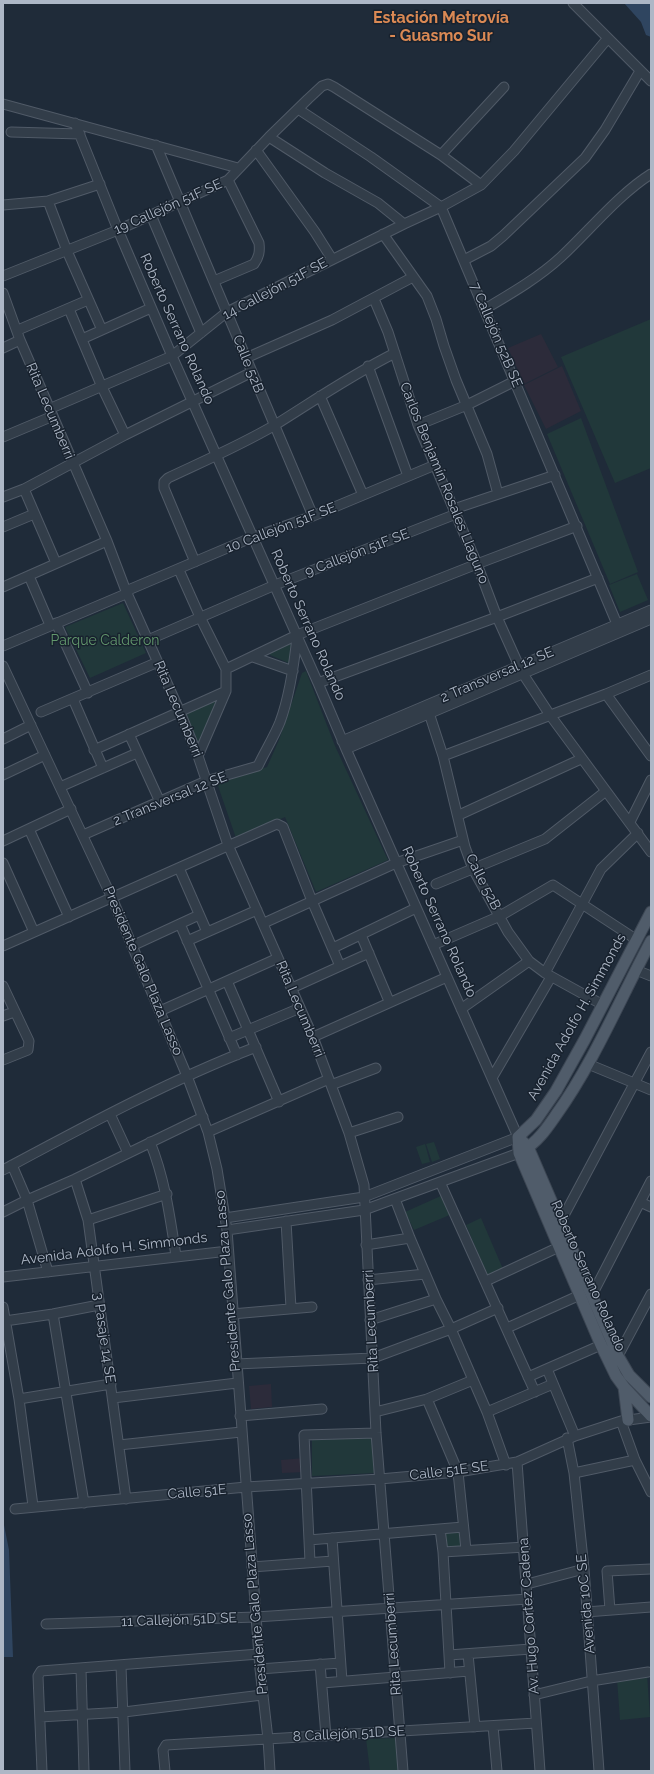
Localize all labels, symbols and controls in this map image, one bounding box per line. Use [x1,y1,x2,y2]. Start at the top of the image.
district label: Estación Metrovía - Guasmo Sur [373,8,509,46]
street label: 19 Callejón 51F SE [111,176,225,238]
street label: Roberto Serrano Rolando [136,251,218,407]
street label: 14 Callejón 51F SE [220,254,330,324]
street label: 7 Callejón 52B SE [466,280,526,390]
street label: Calle 52B [229,333,267,395]
street label: Rita Lecumberri [22,360,78,462]
street label: Carlos Benjamín Rosales Llaguno [396,380,492,586]
street label: 10 Callejón 51F SE [223,499,339,557]
street label: 9 Callejón 51F SE [302,525,412,581]
street label: Roberto Serrano Rolando [267,547,349,703]
park label: Parque Calderon [51,633,159,649]
street label: 2 Transversal 12 SE [438,644,556,706]
street label: Rita Lecumberri [150,658,206,760]
street label: 2 Transversal 12 SE [111,768,229,830]
street label: Roberto Serrano Rolando [398,844,480,1000]
street label: Calle 52B [462,851,504,913]
street label: Presidente Galo Plaza Lasso [100,884,186,1058]
street label: Avenida Adolfo H. Simmonds [524,931,630,1103]
street label: Rita Lecumberri [272,958,328,1060]
street label: Presidente Galo Plaza Lasso [212,1190,244,1372]
street label: Roberto Serrano Rolando [547,1198,629,1354]
street label: Avenida Adolfo H. Simmonds [20,1229,208,1269]
street label: Rita Lecumberri [360,1269,382,1373]
street label: 3 Pasaje 14 SE [89,1292,119,1384]
street label: Calle 51E SE [409,1458,489,1484]
street label: Calle 51E [167,1481,227,1503]
street label: Presidente Galo Plaza Lasso [239,1513,271,1695]
street label: Av. Hugo Cortez Cadena [515,1537,543,1695]
street label: Avenida 10C SE [573,1553,599,1655]
street label: Rita Lecumberri [381,1592,405,1696]
street label: 11 Callejón 51D SE [121,1610,237,1630]
street label: 8 Callejón 51D SE [292,1723,406,1745]

